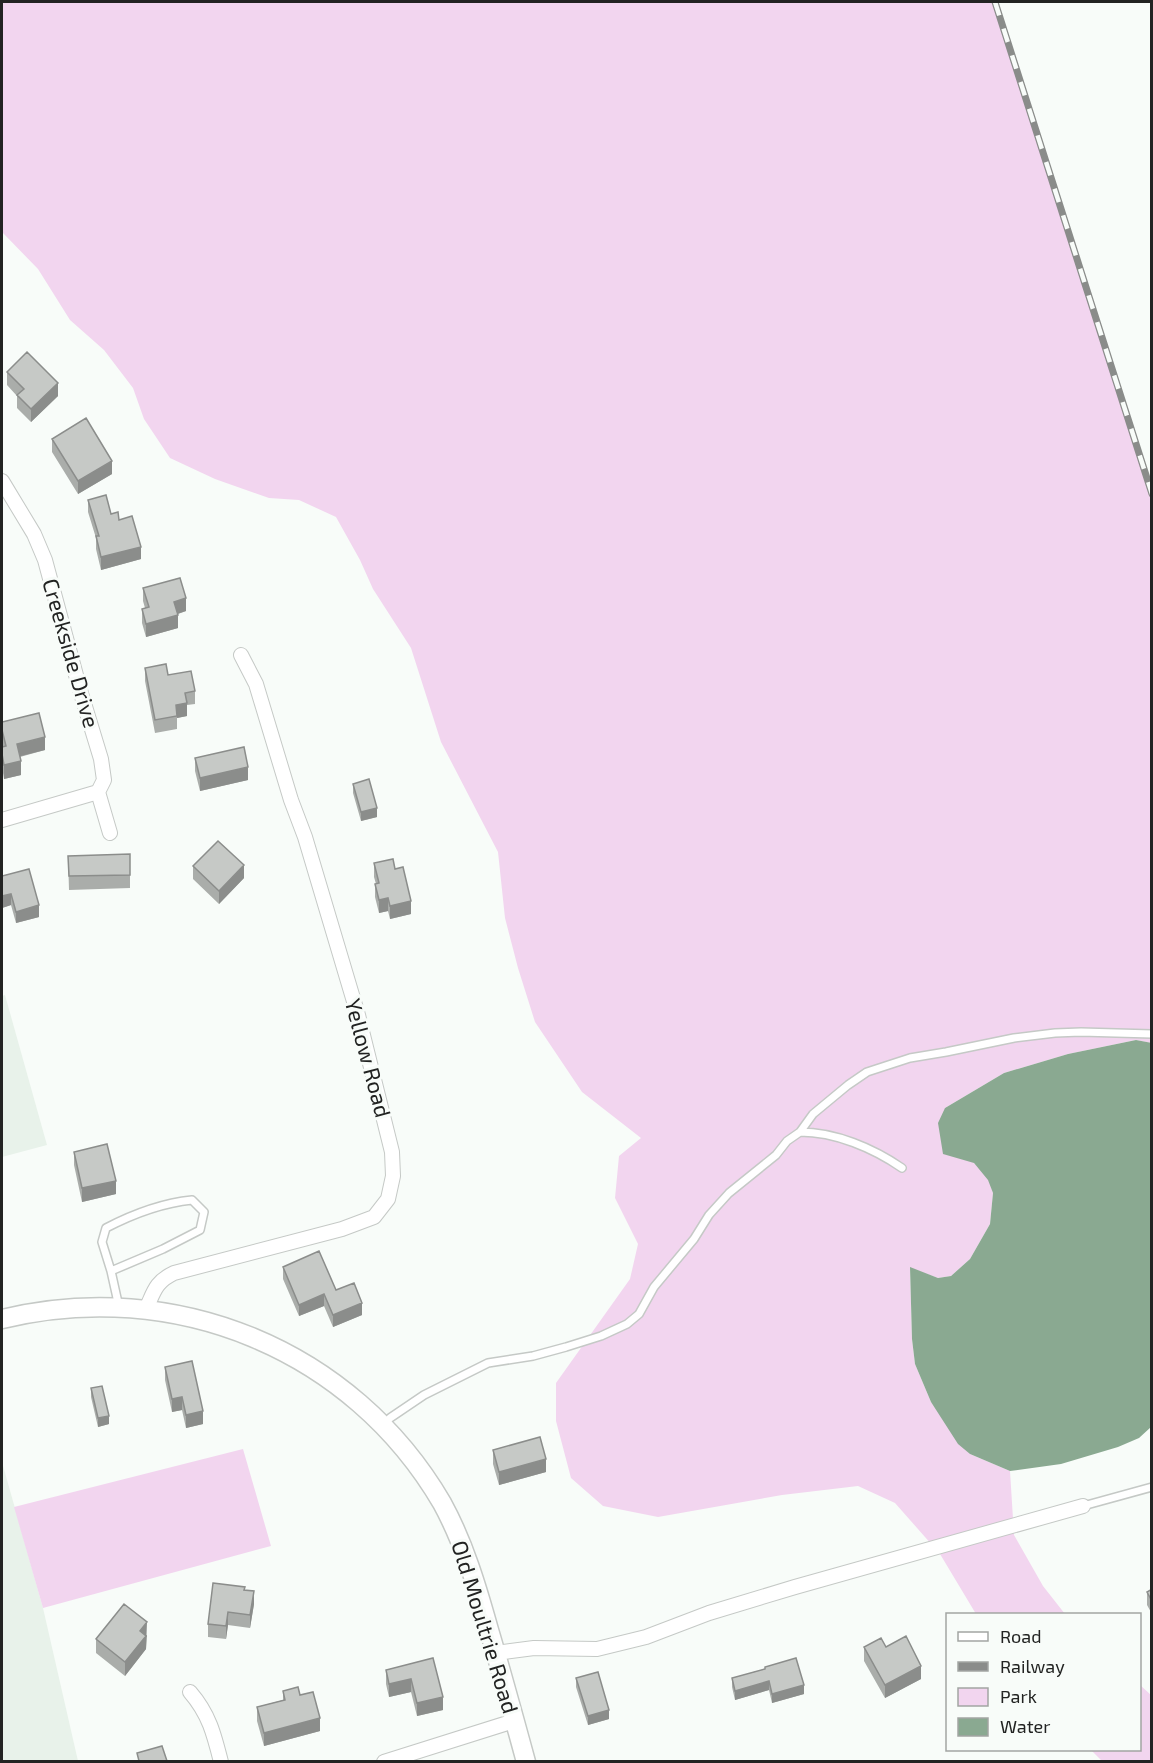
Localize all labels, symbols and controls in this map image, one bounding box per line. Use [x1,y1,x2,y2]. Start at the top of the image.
street label: Creekside Drive [38,575,106,730]
street label: Yellow Road [341,996,397,1120]
street label: Old Moultrie Road [447,1537,525,1716]
legend [946,1613,1141,1751]
text: Road [1000,1625,1041,1647]
text: Railway [1000,1655,1065,1677]
text: Park [1000,1685,1037,1707]
text: Water [1000,1715,1050,1737]

